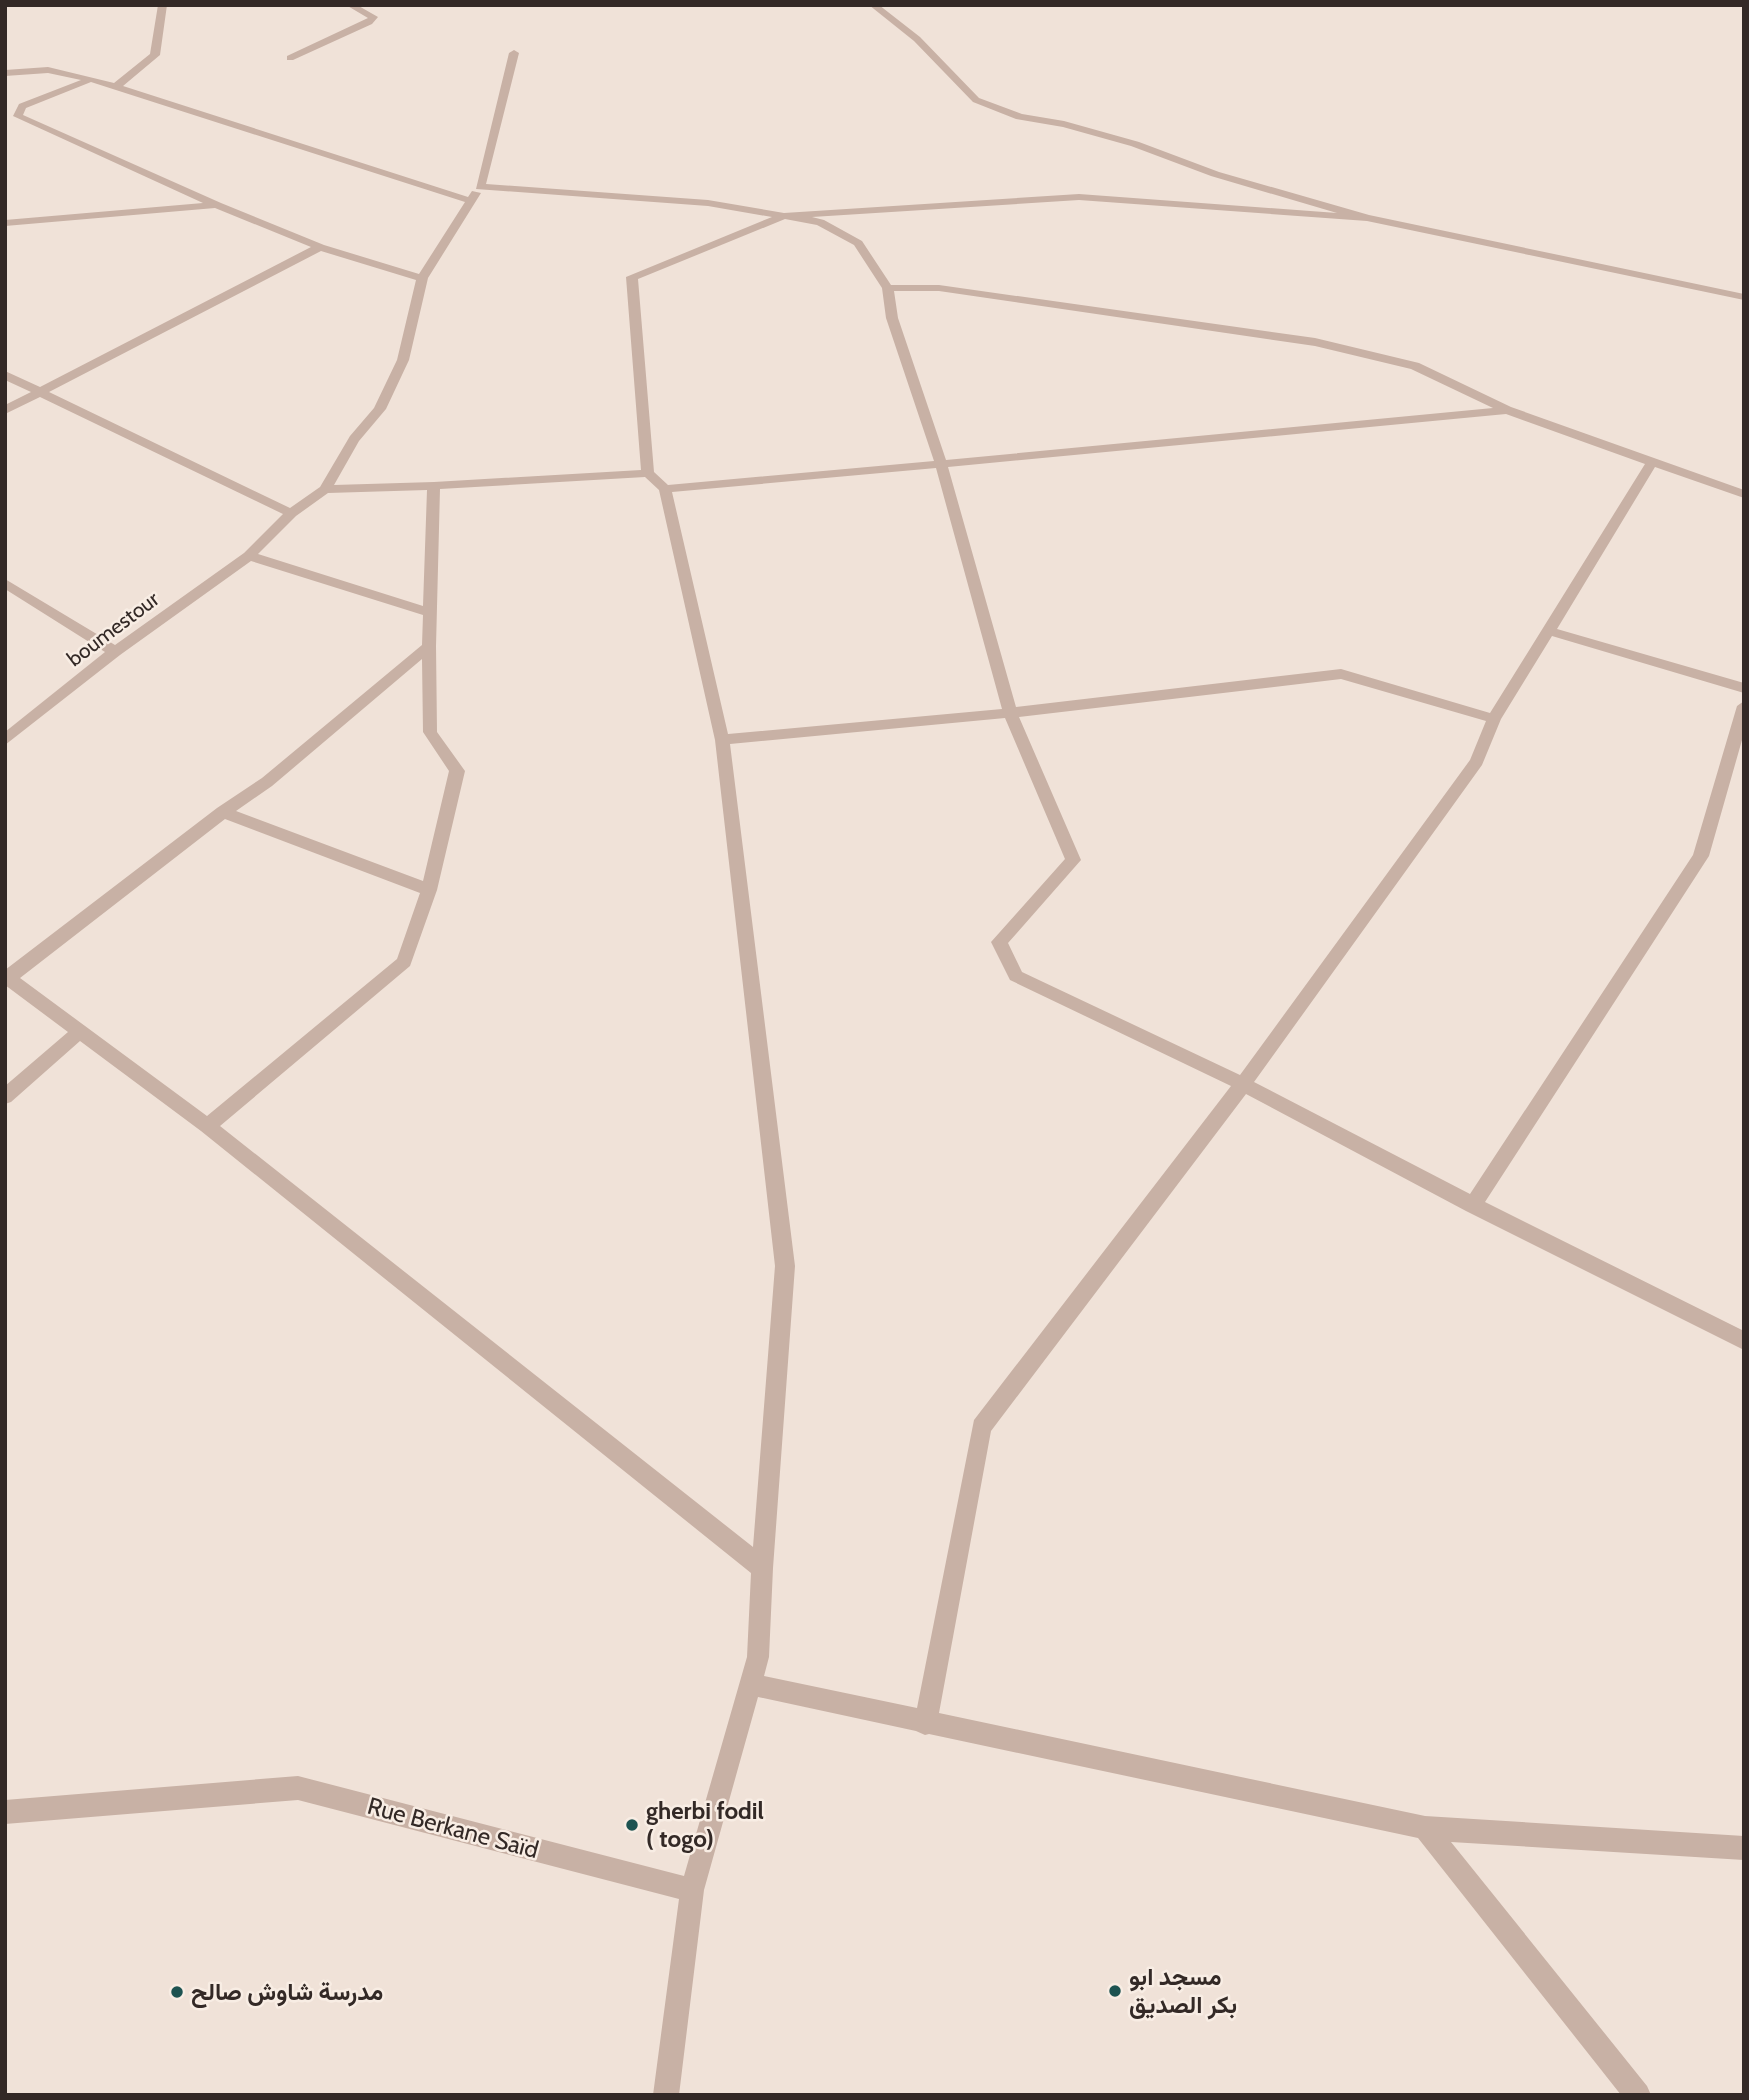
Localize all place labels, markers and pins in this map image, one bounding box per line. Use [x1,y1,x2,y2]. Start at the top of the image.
place label: gherbi fodil ( togo) [646,1796,764,1853]
marker: gherbi fodil ( togo) [624,1817,640,1833]
place label: مسجد ابو بكر الصديق [1129,1962,1237,2020]
place label: مدرسة شاوش صالح [191,1977,383,2009]
marker: مسجد ابو بكر الصديق [1107,1983,1123,1999]
marker: مدرسة شاوش صالح [169,1984,185,2000]

